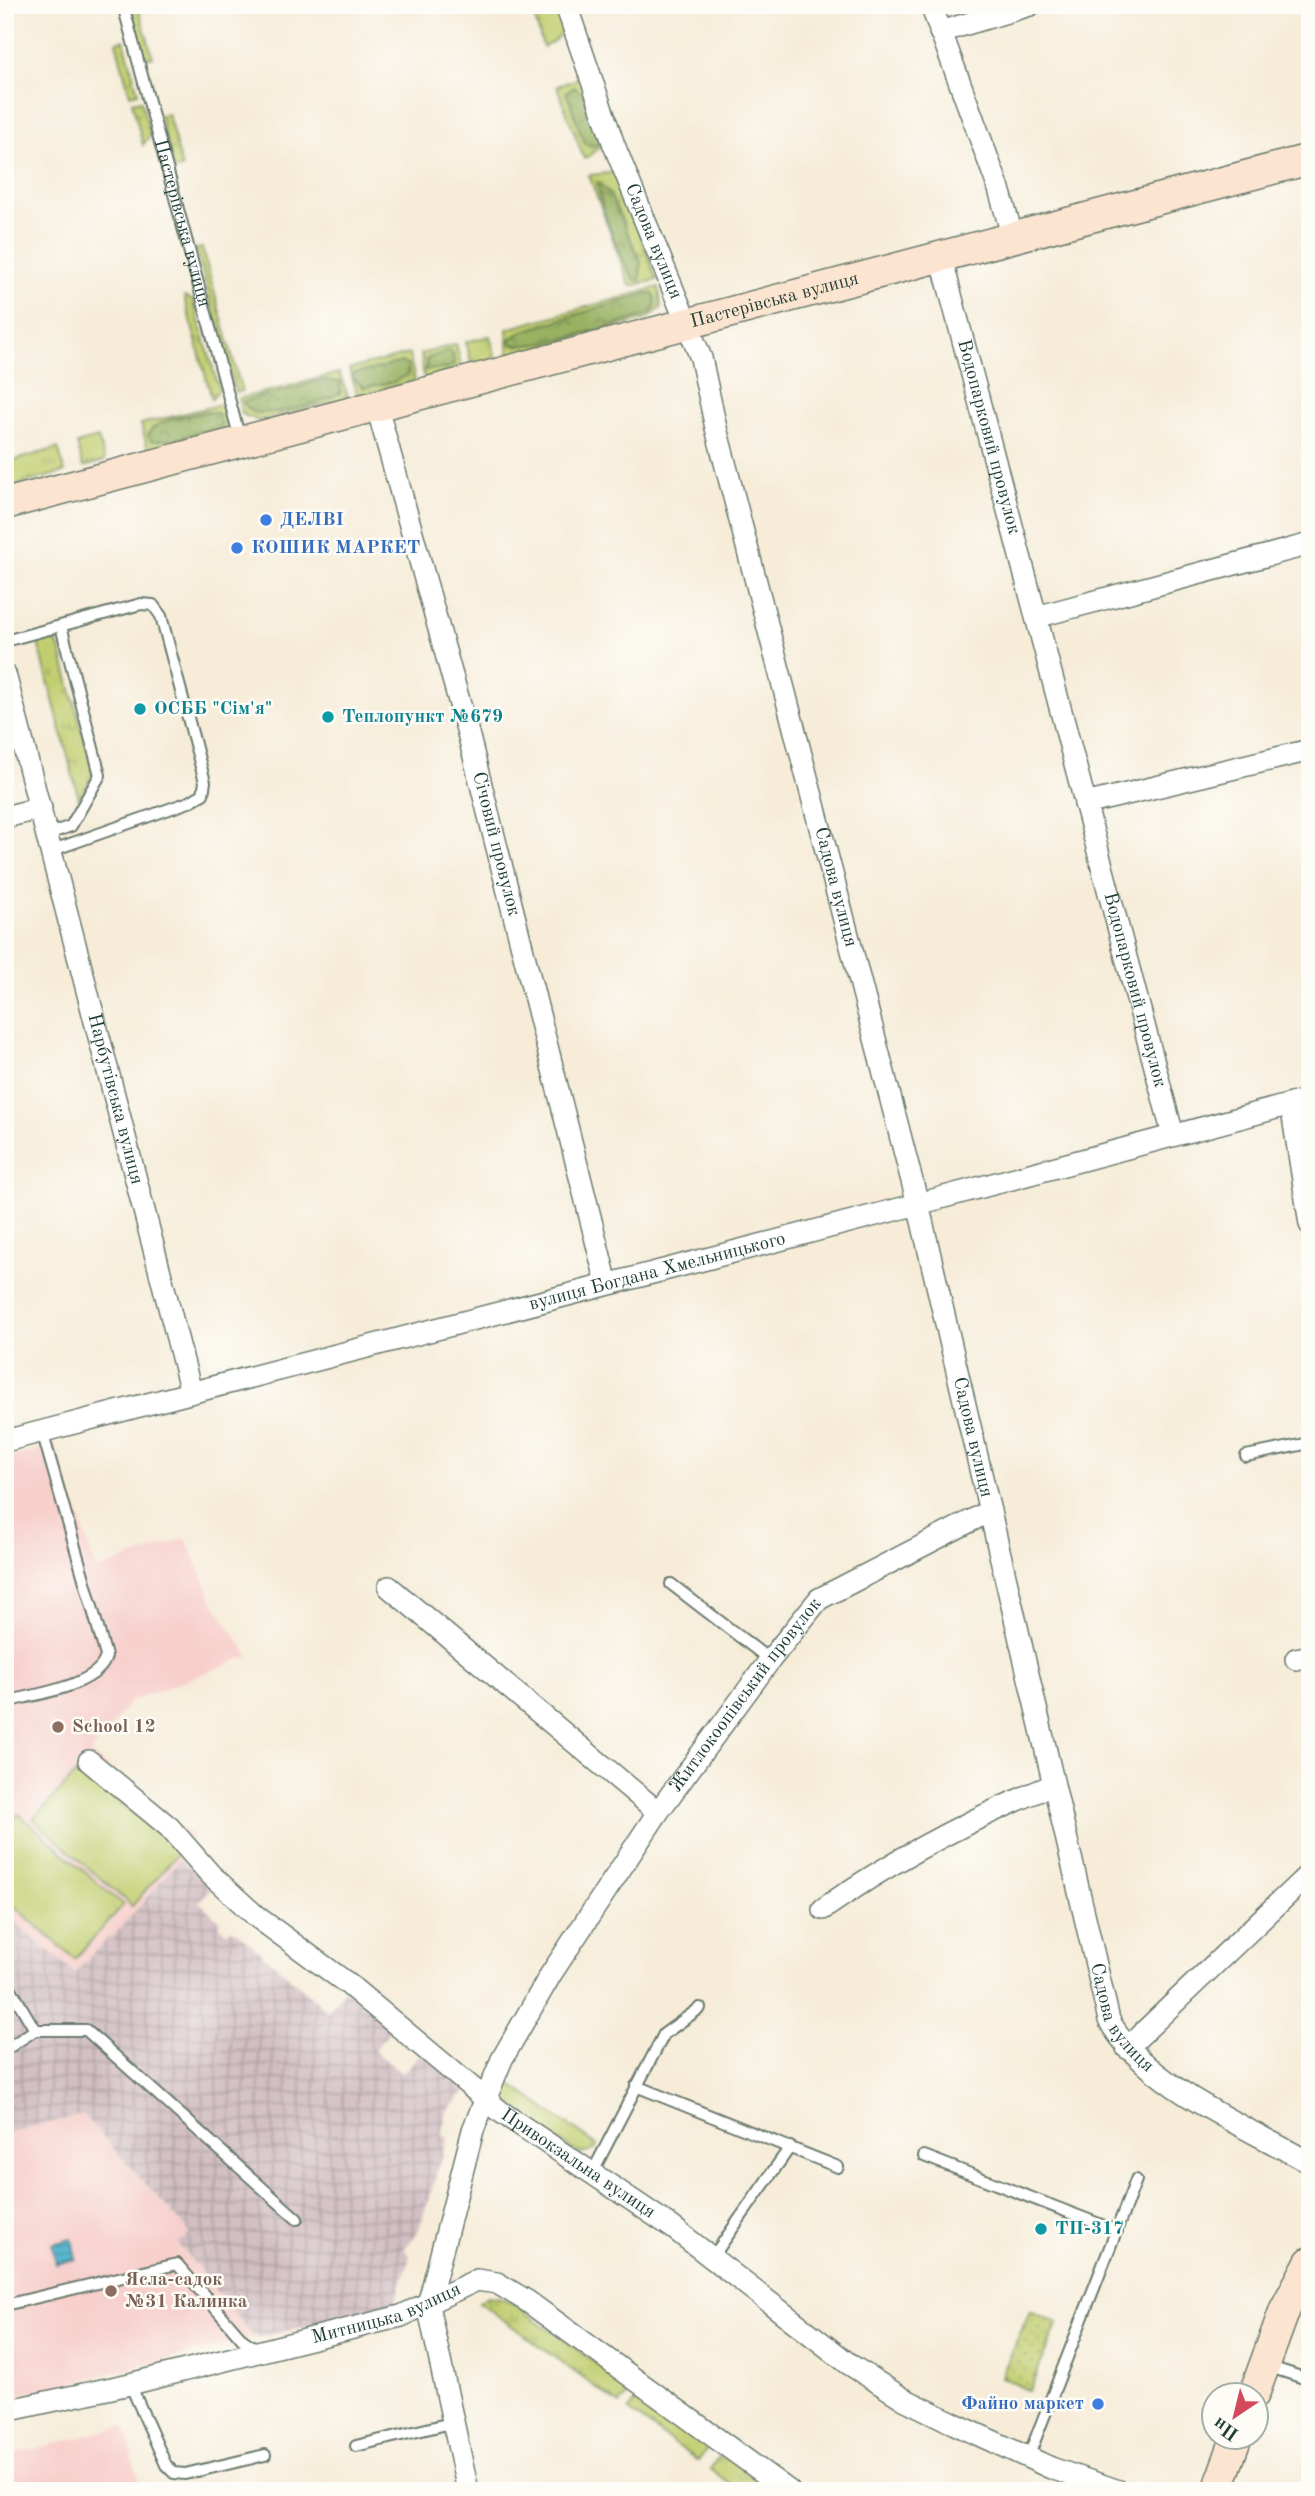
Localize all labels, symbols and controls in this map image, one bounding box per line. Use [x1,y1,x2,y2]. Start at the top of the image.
street label: Пастерівська вулиця [150,137,214,309]
street label: Садова вулиця [621,181,685,302]
street label: Пастерівська вулиця [688,269,861,332]
street label: Водопарковий провулок [954,337,1023,537]
place label: ДЕЛВІ [280,511,344,530]
marker: ДЕЛВІ [258,512,274,528]
place label: КОШИК МАРКЕТ [251,539,420,558]
marker: КОШИК МАРКЕТ [229,540,245,556]
place label: ОСББ "Сім'я" [154,700,272,719]
marker: ОСББ "Сім'я" [132,701,148,717]
place label: Теплопункт №679 [342,708,503,727]
marker: Теплопункт №679 [320,709,336,725]
street label: Січовий провулок [469,770,523,919]
street label: Садова вулиця [811,825,860,949]
street label: Водопарковий провулок [1100,890,1170,1090]
street label: Нарбутівська вулиця [84,1012,146,1186]
street label: вулиця Богдана Хмельницького [527,1229,788,1314]
street label: Садова вулиця [949,1375,996,1499]
street label: Житлокоопівський провулок [666,1594,826,1796]
place label: School 12 [72,1718,156,1737]
marker: School 12 [50,1719,66,1735]
street label: Садова вулиця [1087,1961,1157,2076]
street label: Привокзальна вулиця [497,2105,659,2222]
place label: ТП-317 [1055,2220,1124,2239]
marker: ТП-317 [1033,2221,1049,2237]
place label: Ясла-садок №31 Калинка [125,2271,248,2312]
street label: Митницька вулиця [310,2280,464,2348]
marker: Ясла-садок №31 Калинка [103,2283,119,2299]
north arrow [1200,2380,1270,2450]
place label: Файно маркет [961,2395,1084,2414]
marker: Файно маркет [1090,2396,1106,2412]
text: Пн [1211,2413,1243,2443]

